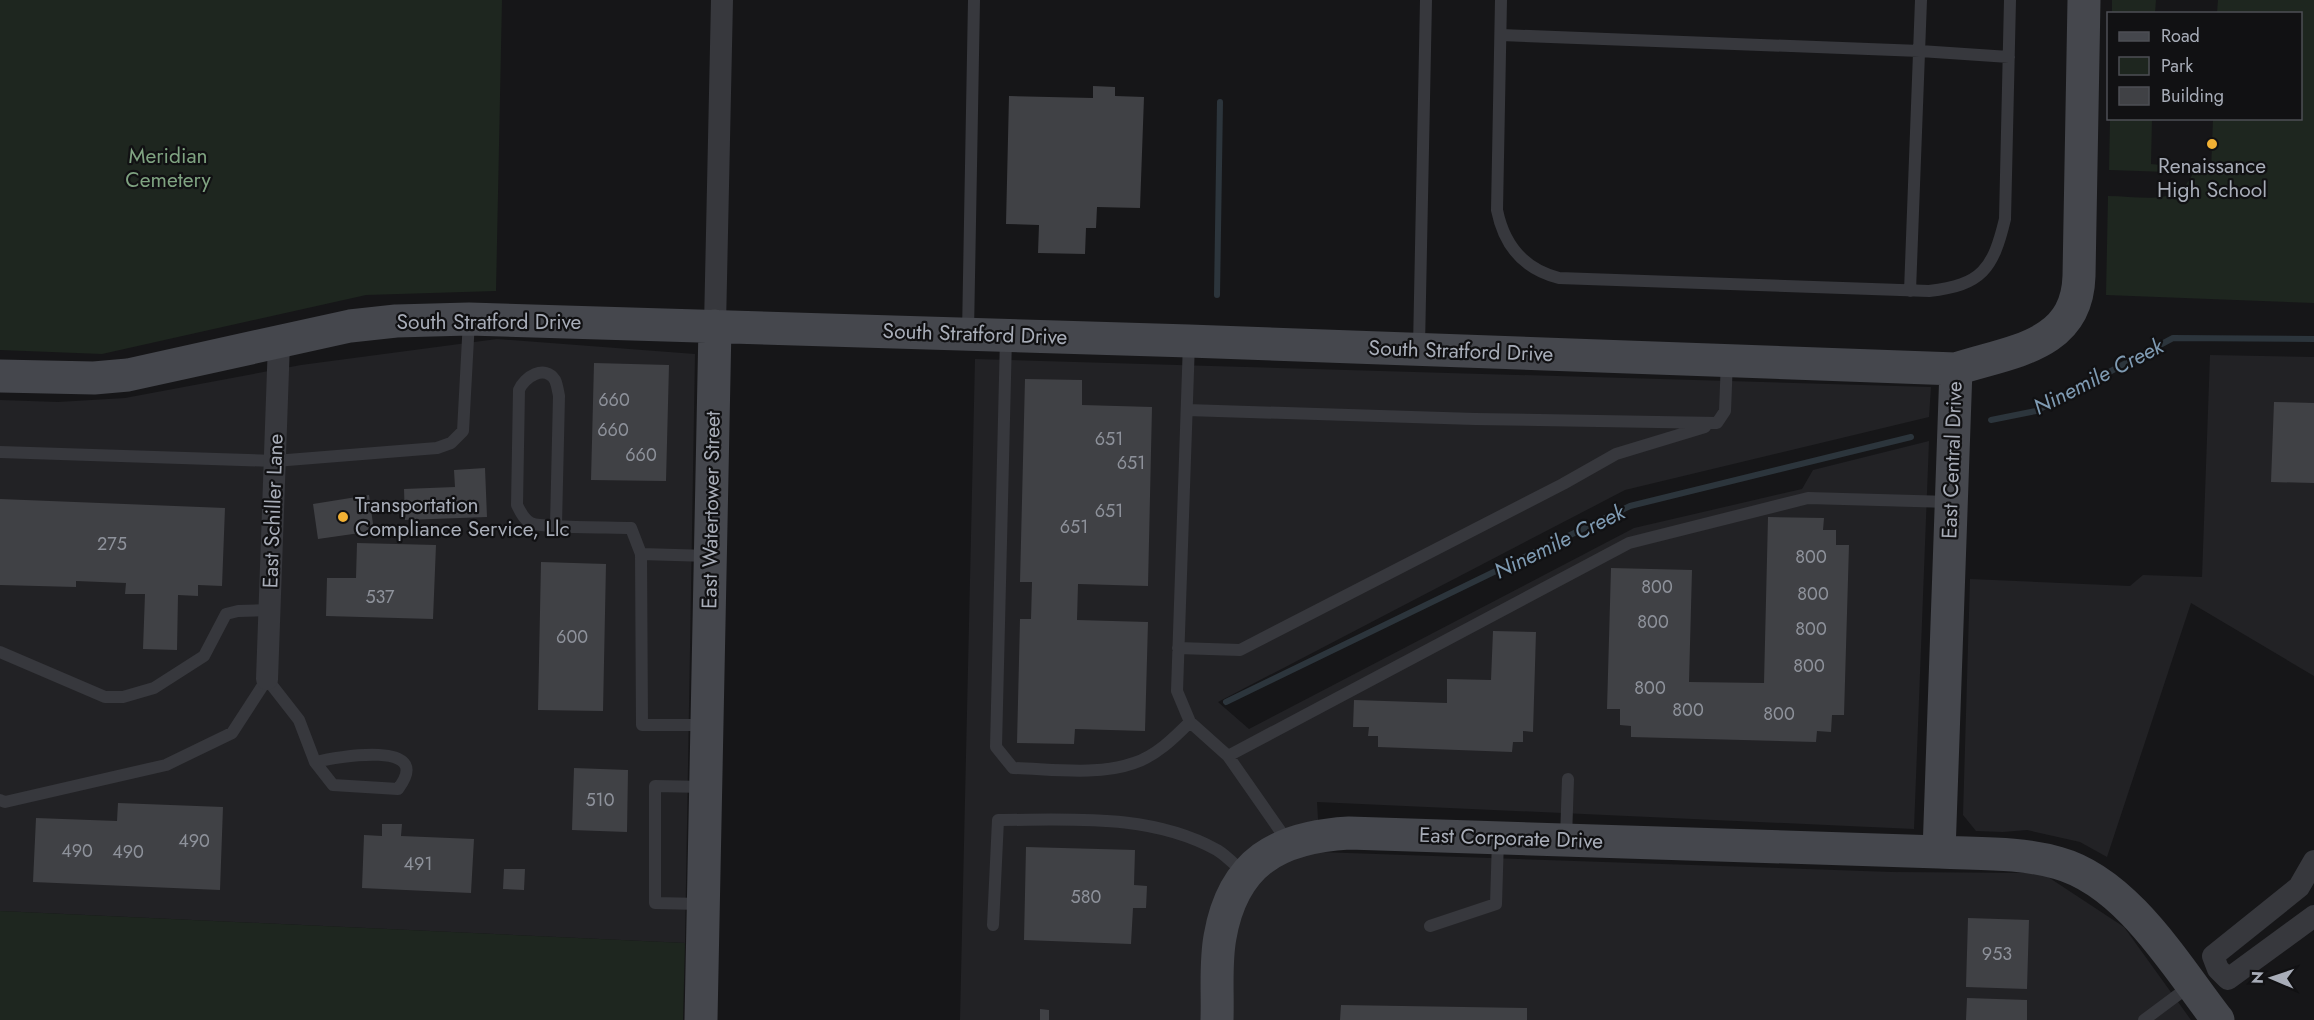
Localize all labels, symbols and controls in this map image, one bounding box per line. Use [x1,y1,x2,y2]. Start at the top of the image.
legend [2107,12,2302,120]
text: Road [2161,23,2200,49]
text: Park [2161,53,2193,79]
text: Building [2161,83,2224,109]
marker: Renaissance High School [2205,137,2219,151]
park label: Meridian Cemetery [125,141,211,195]
place label: Renaissance High School [2157,151,2267,205]
street label: South Stratford Drive [397,307,582,337]
street label: South Stratford Drive [882,316,1068,352]
water label: Ninemile Creek [2027,329,2170,423]
street label: South Stratford Drive [1368,333,1554,369]
street label: East Central Drive [1934,380,1970,539]
house number: 660 [598,387,630,413]
street label: East Watertower Street [694,411,728,609]
house number: 660 [597,417,629,443]
house number: 651 [1095,426,1123,452]
street label: East Schiller Lane [255,433,291,589]
house number: 660 [625,442,657,468]
house number: 651 [1117,450,1145,476]
place label: Transportation Compliance Service, Llc [355,490,570,544]
water label: Ninemile Creek [1488,495,1631,587]
house number: 651 [1095,498,1123,524]
marker: Transportation Compliance Service, Llc [336,510,350,524]
house number: 651 [1060,514,1088,540]
house number: 275 [97,531,127,557]
house number: 800 [1795,544,1827,570]
house number: 800 [1641,574,1673,600]
house number: 800 [1797,581,1829,607]
house number: 537 [365,584,395,610]
house number: 800 [1637,609,1669,635]
house number: 800 [1795,616,1827,642]
house number: 600 [556,624,588,650]
house number: 800 [1793,653,1825,679]
house number: 800 [1634,675,1666,701]
house number: 800 [1672,697,1704,723]
house number: 800 [1763,701,1795,727]
house number: 510 [585,787,615,813]
street label: East Corporate Drive [1418,820,1604,856]
house number: 490 [178,828,210,854]
house number: 490 [61,838,93,864]
house number: 490 [112,839,144,865]
house number: 491 [404,851,432,877]
house number: 580 [1071,884,1102,910]
house number: 953 [1982,941,2012,967]
north arrow [2242,948,2302,1008]
text: N [2246,971,2269,984]

